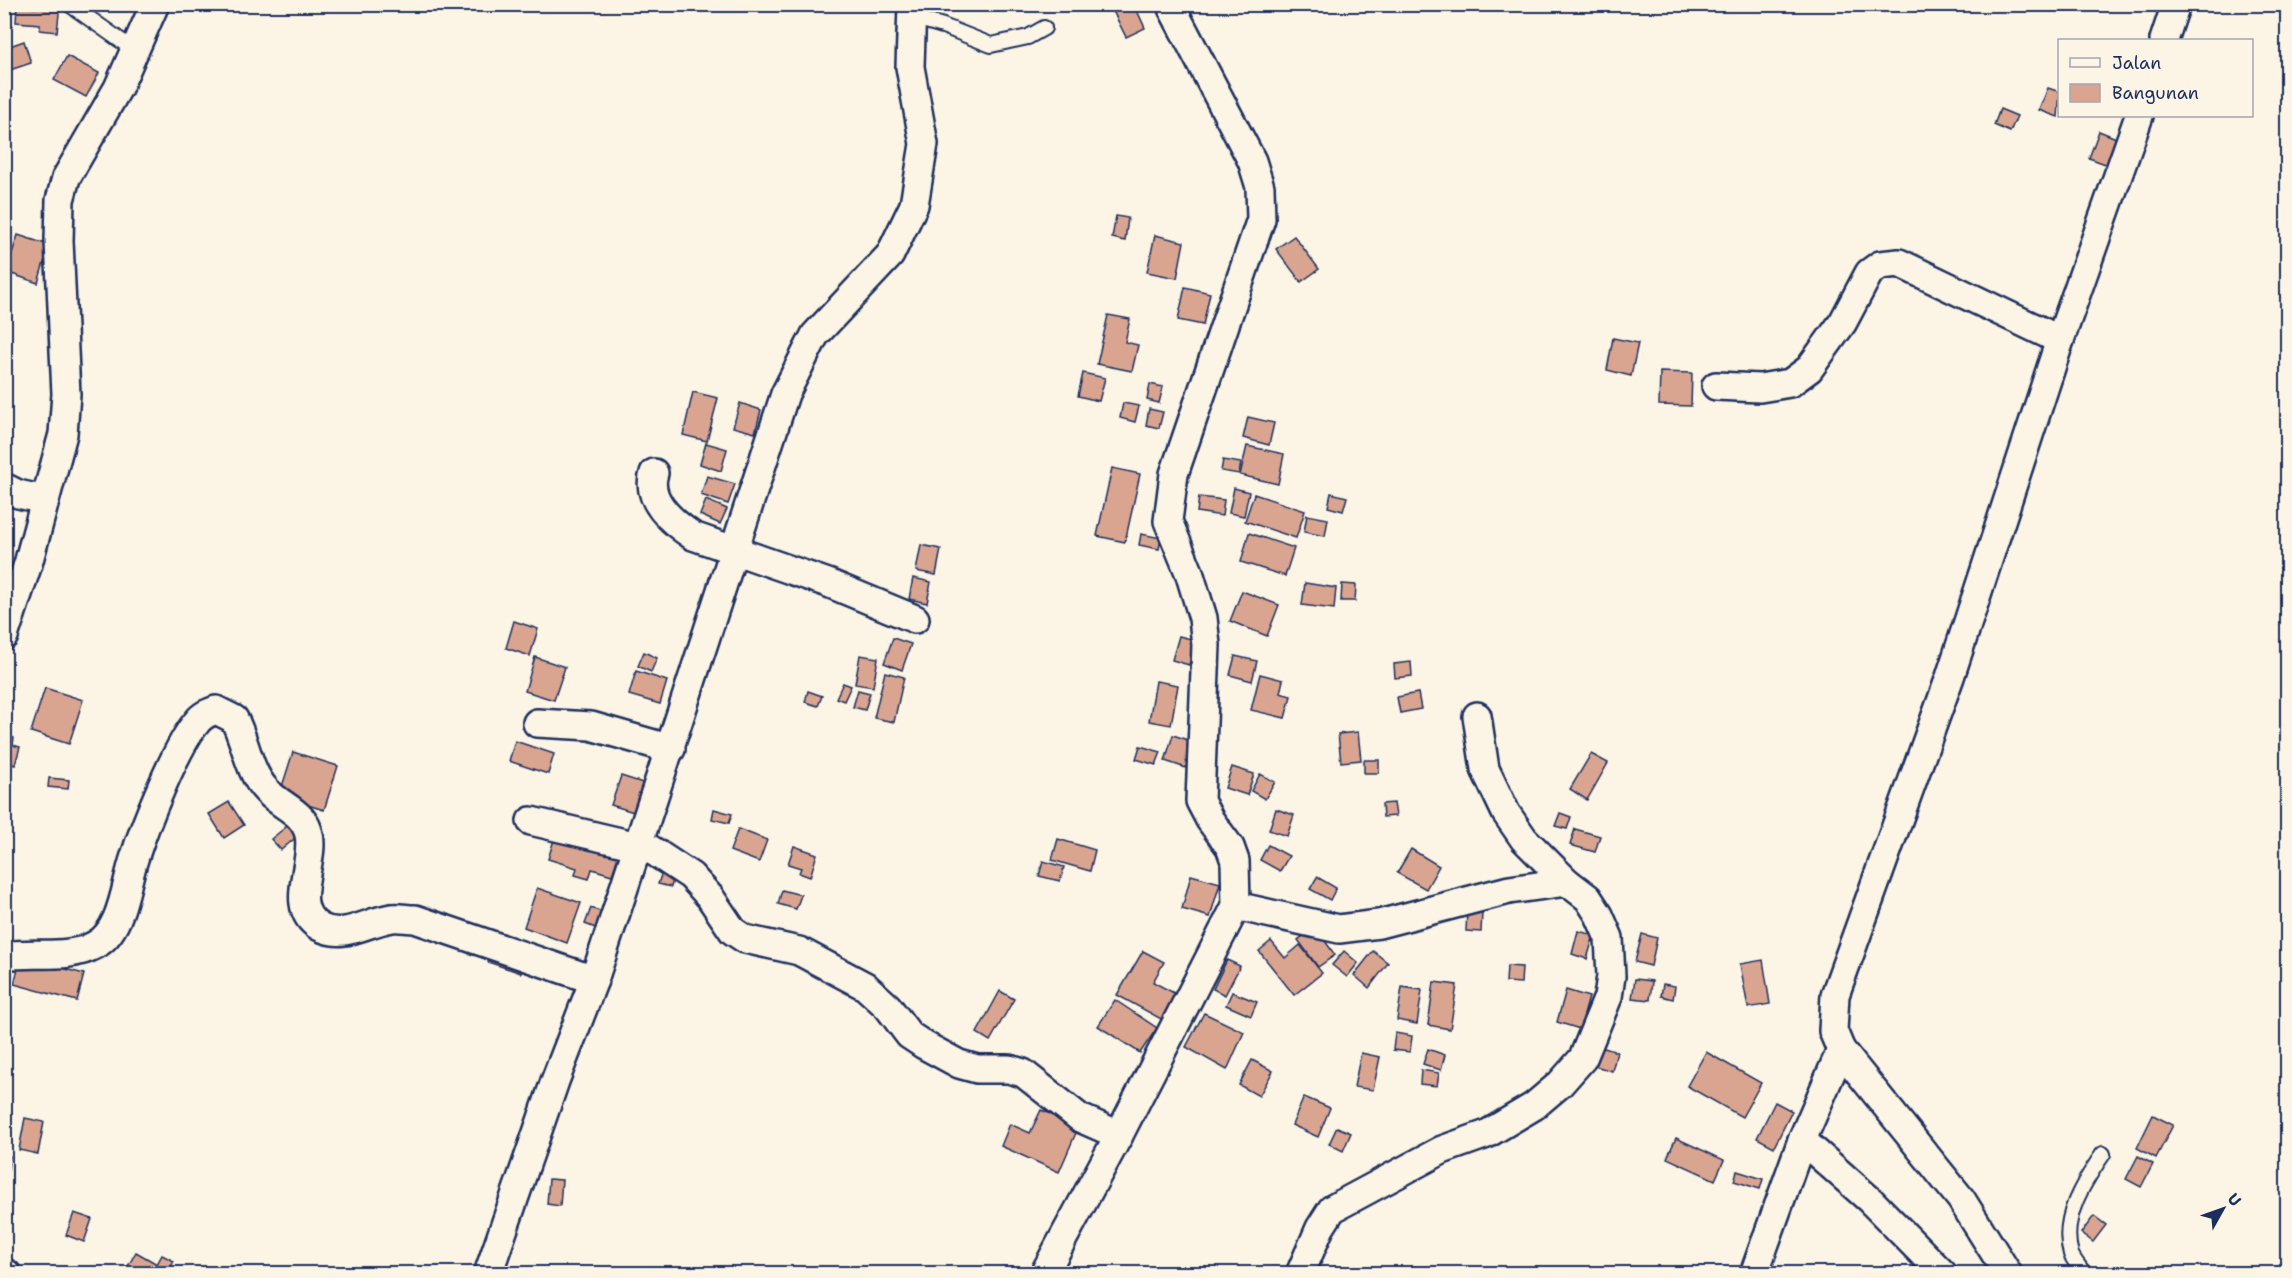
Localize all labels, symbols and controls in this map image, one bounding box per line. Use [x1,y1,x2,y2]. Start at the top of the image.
legend [2058,39,2253,117]
text: Jalan [2112,51,2161,75]
text: Bangunan [2112,81,2199,105]
north arrow [2193,1179,2253,1239]
text: U [2223,1189,2246,1211]

